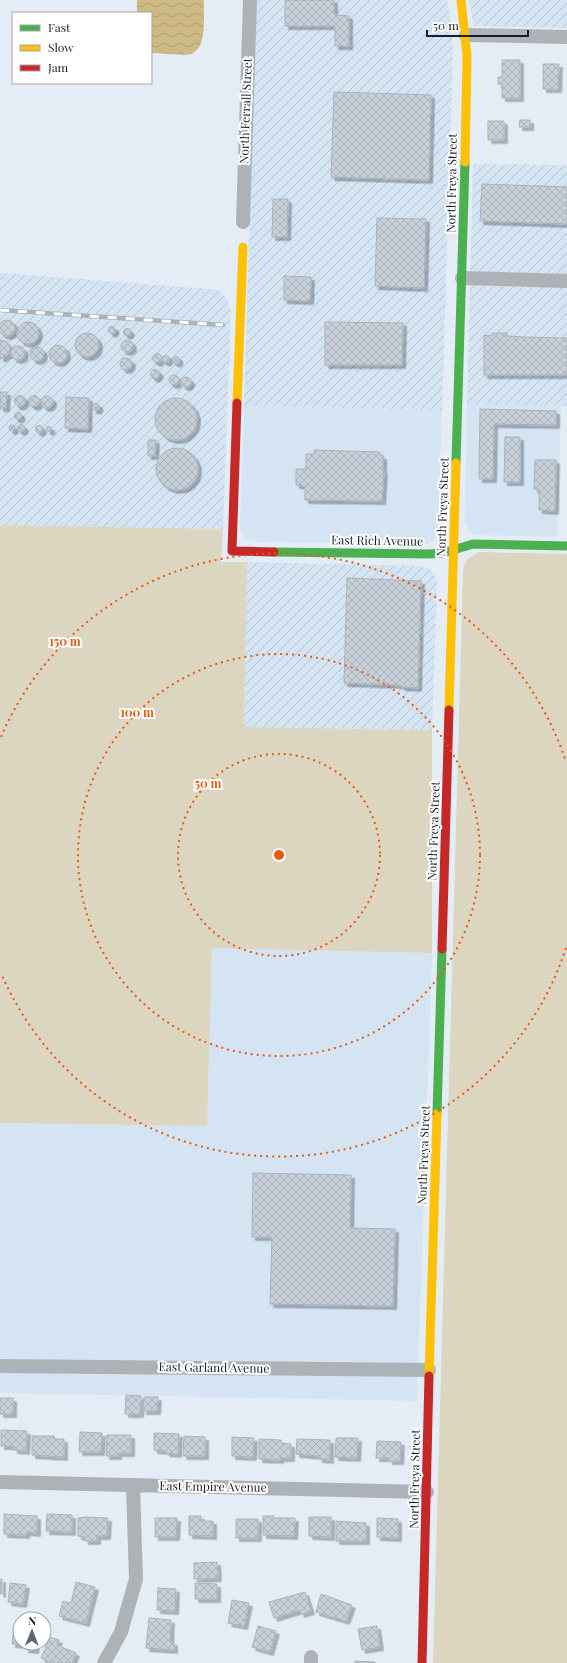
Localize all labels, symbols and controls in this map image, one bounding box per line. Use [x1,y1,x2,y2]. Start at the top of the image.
legend [12,12,152,84]
scale bar [427,12,528,38]
text: 50 m [433,17,459,33]
text: Fast [48,19,71,35]
text: Slow [48,39,74,55]
street label: North Ferrall Street [235,57,255,164]
text: Jam [47,59,69,75]
street label: North Freya Street [442,132,460,233]
street label: North Freya Street [432,456,452,557]
street label: East Rich Avenue [331,531,423,549]
text: 150 m [49,633,81,649]
text: 100 m [120,704,154,720]
text: 50 m [195,775,222,791]
street label: North Freya Street [423,780,443,881]
centre of rings [272,848,286,862]
street label: North Freya Street [413,1104,433,1205]
street label: East Garland Avenue [158,1358,270,1376]
street label: North Freya Street [405,1428,423,1529]
street label: East Empire Avenue [159,1477,267,1495]
north arrow [12,1611,52,1651]
text: N [28,1613,36,1628]

